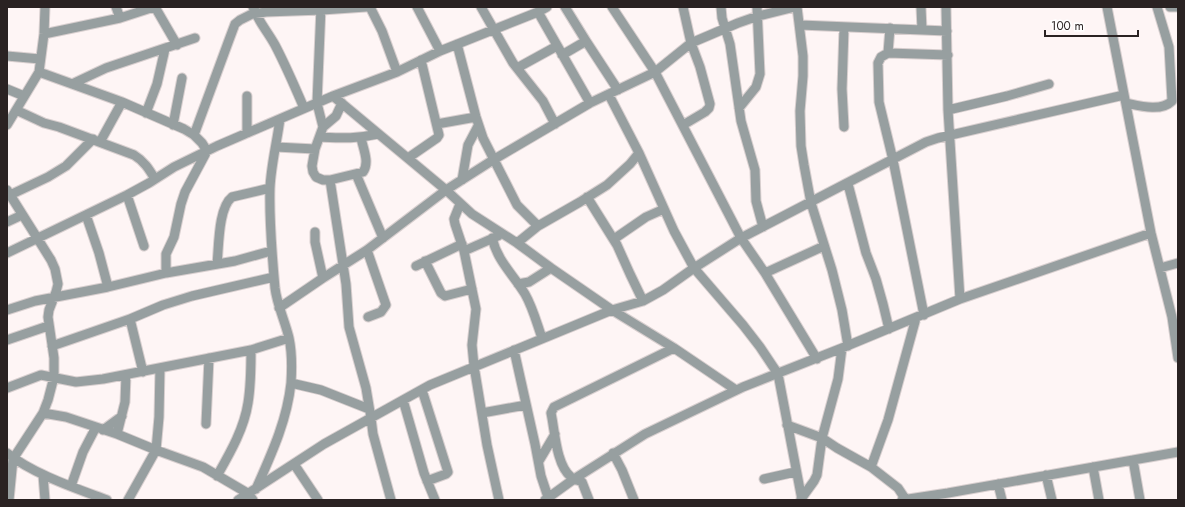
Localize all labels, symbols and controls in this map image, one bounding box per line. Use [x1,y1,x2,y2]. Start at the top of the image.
scale bar [1045,12,1138,38]
text: 100 m [1051,17,1084,35]

